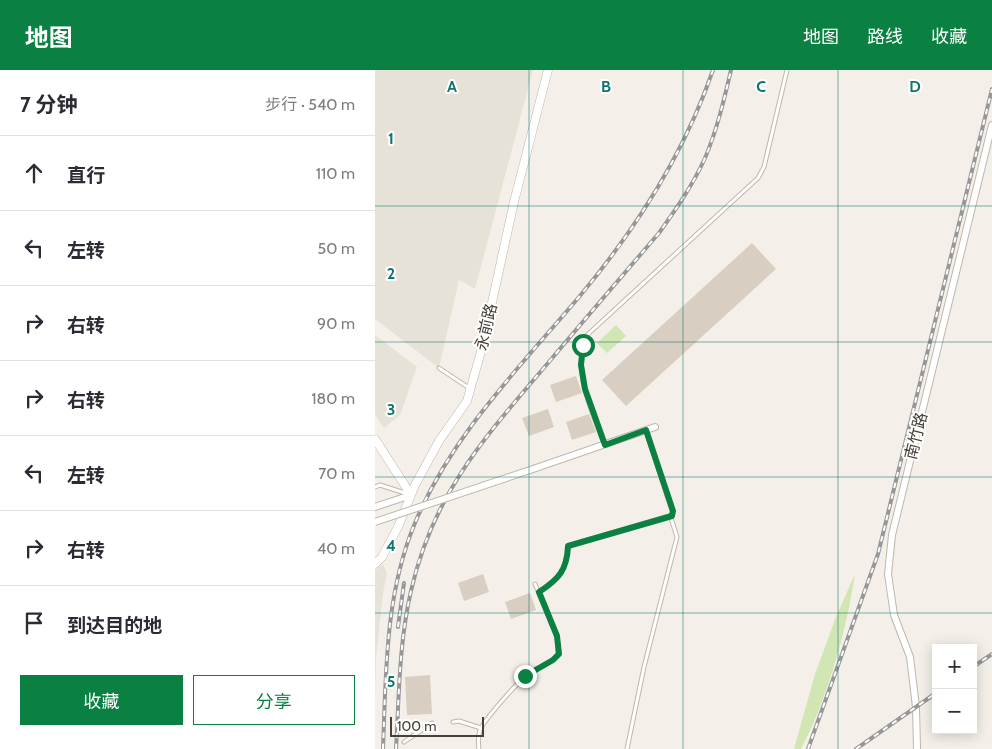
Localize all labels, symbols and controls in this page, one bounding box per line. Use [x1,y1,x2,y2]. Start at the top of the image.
text: 地图 [25,23,73,52]
text: 地图 [803,26,839,48]
text: 路线 [867,26,903,48]
text: 收藏 [931,26,967,48]
text: A [447,77,457,96]
text: B [601,77,611,96]
text: C [756,77,766,96]
text: D [909,77,921,96]
text: 7 分钟 [20,92,77,117]
text: 步行 · 540 m [265,95,355,114]
text: 1 [388,129,394,148]
icon: ahead [20,159,48,187]
text: 直行 [67,164,105,187]
text: 110 m [316,164,355,183]
icon: left [20,234,48,262]
text: 左转 [67,239,105,262]
text: 50 m [318,239,355,258]
text: 2 [387,264,395,283]
street label: 永前路 [471,301,501,353]
icon: right [20,309,48,337]
text: 右转 [67,314,105,337]
text: 90 m [317,314,355,333]
route start [572,334,595,357]
icon: right [20,384,48,412]
text: 右转 [67,389,105,412]
text: 180 m [311,389,355,408]
text: 3 [387,400,395,419]
street label: 南竹路 [901,410,931,462]
icon: left [20,459,48,487]
text: 左转 [67,464,105,487]
text: 70 m [318,464,355,483]
icon: right [20,534,48,562]
text: 4 [386,536,396,555]
text: 右转 [67,539,105,562]
text: 40 m [317,539,355,558]
icon: arrive [20,609,48,637]
text: 到达目的地 [67,614,162,637]
map controls [932,644,977,734]
button: + [932,644,977,689]
route end [514,665,537,688]
text: 5 [387,672,395,691]
button: 收藏 [20,675,183,725]
button: 分享 [193,675,355,725]
button: − [932,689,977,734]
scale bar [390,714,484,737]
text: 100 m [397,717,437,735]

